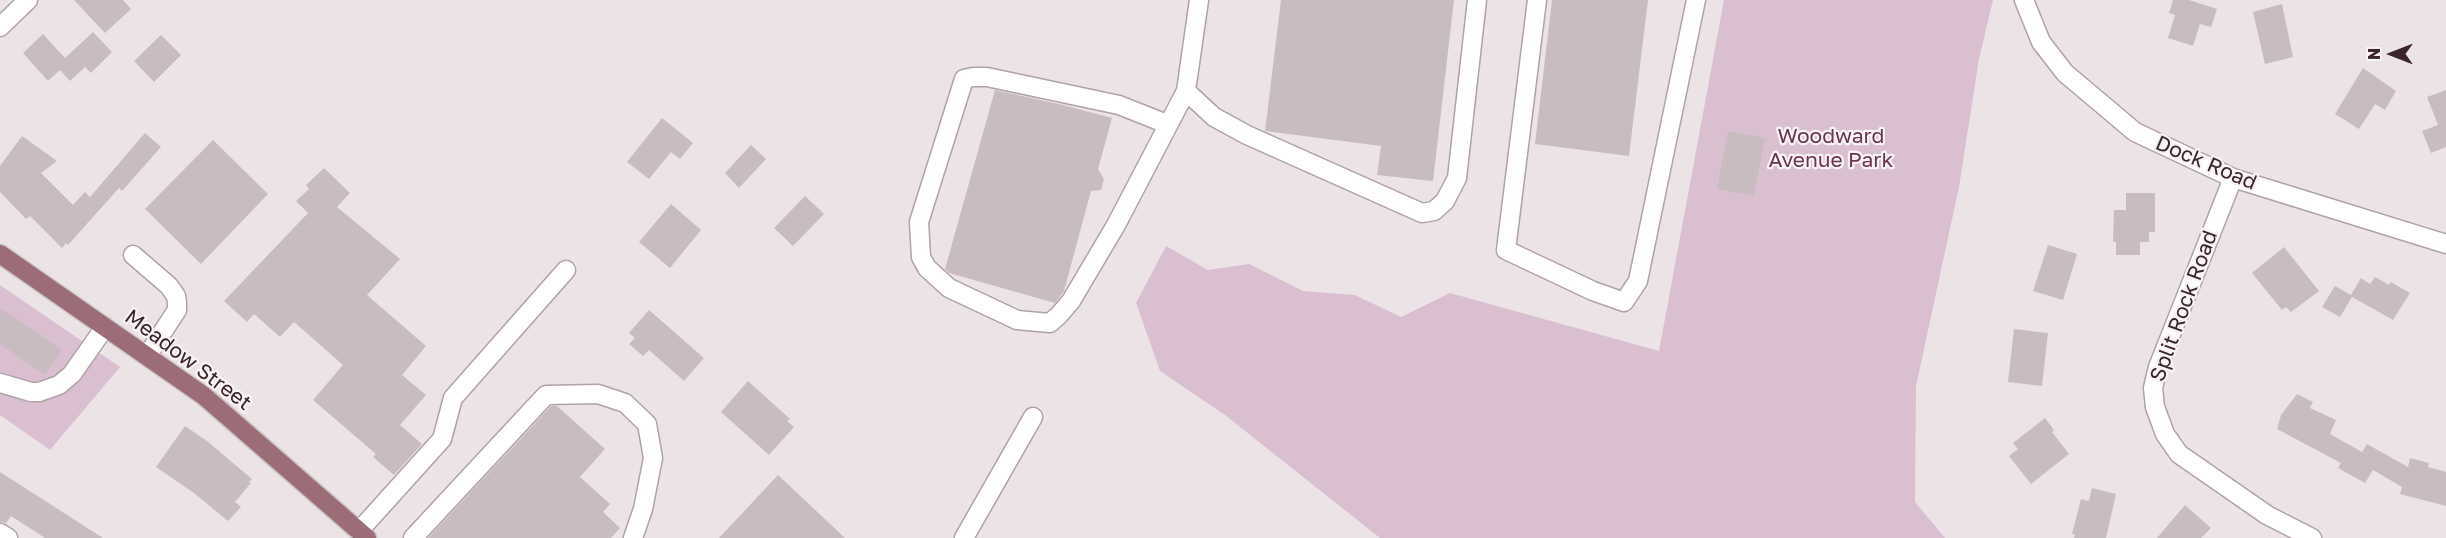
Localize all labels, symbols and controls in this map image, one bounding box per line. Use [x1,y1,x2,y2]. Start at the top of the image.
north arrow [2362,24,2422,84]
text: N [2364,48,2384,60]
park label: Woodward Avenue Park [1769,123,1893,173]
street label: Dock Road [2152,130,2260,196]
street label: Split Rock Road [2145,227,2223,385]
street label: Meadow Street [120,304,256,416]

